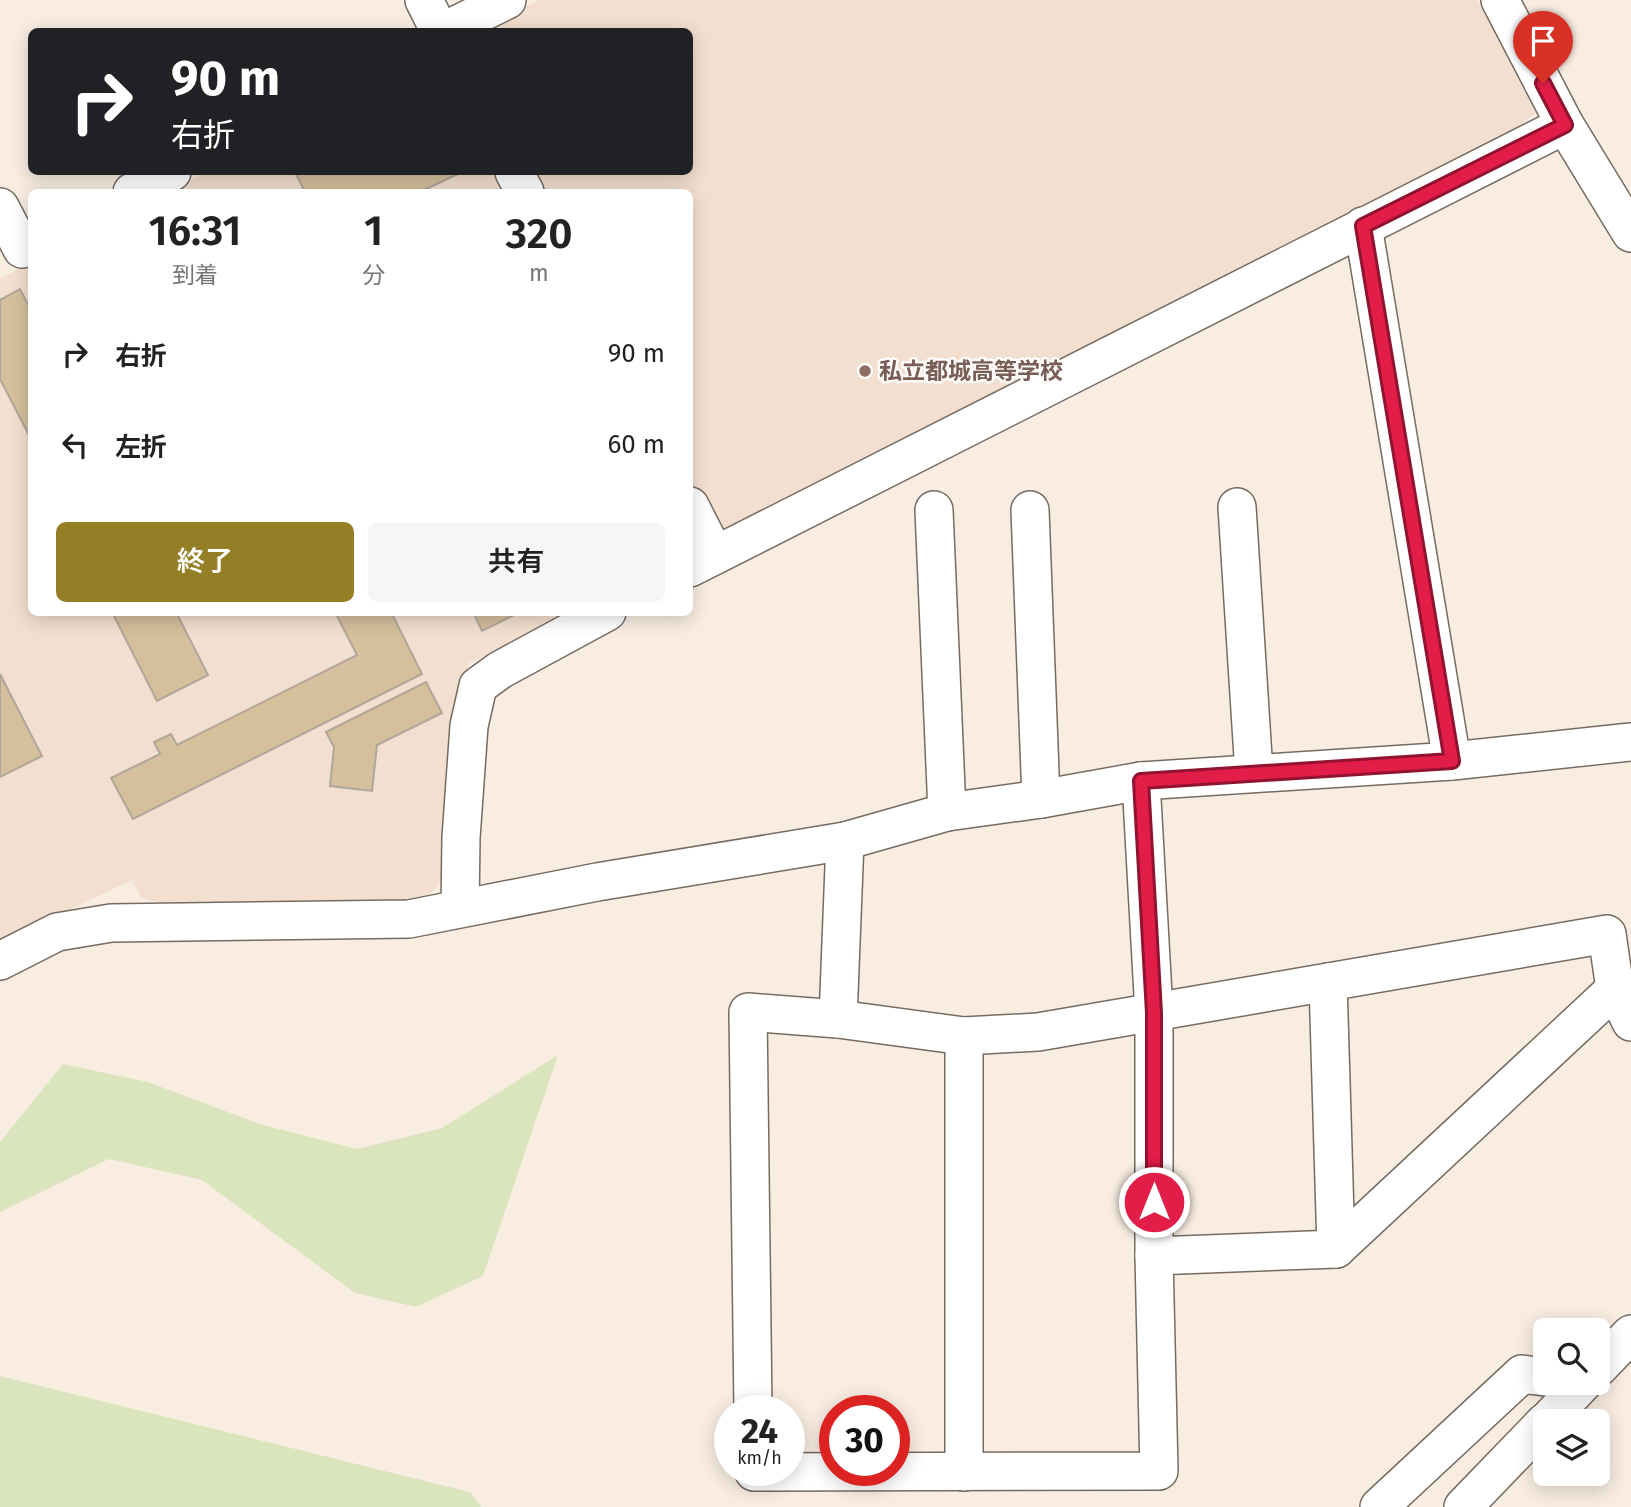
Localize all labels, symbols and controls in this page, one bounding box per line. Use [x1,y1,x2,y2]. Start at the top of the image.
pin [1513,11,1573,83]
icon: arrive [1524,22,1562,60]
text: 90 m [171,49,280,108]
icon: right [56,56,147,147]
text: 右折 [171,116,235,154]
text: 16:31 [148,206,241,256]
text: 1 [364,206,383,256]
text: 320 [505,209,573,259]
text: m [529,259,549,287]
text: 到着 [172,261,218,289]
text: 分 [362,261,385,289]
icon: right [56,335,94,373]
text: 90 m [608,338,665,369]
text: 右折 [115,341,167,372]
place label: 私立都城高等学校 [879,357,1063,385]
marker: 私立都城高等学校 [857,363,873,379]
icon: left [56,426,94,464]
text: 60 m [607,429,665,460]
text: 左折 [115,432,167,463]
button: 終了 [56,522,354,602]
button: 共有 [368,522,665,602]
position arrow [1117,1165,1191,1239]
map controls [1533,1318,1610,1486]
button: search [1533,1318,1610,1395]
speed limit sign: 30 [819,1395,910,1486]
button: layers [1533,1409,1610,1486]
text: 24 [741,1410,778,1452]
text: km/h [737,1447,782,1469]

